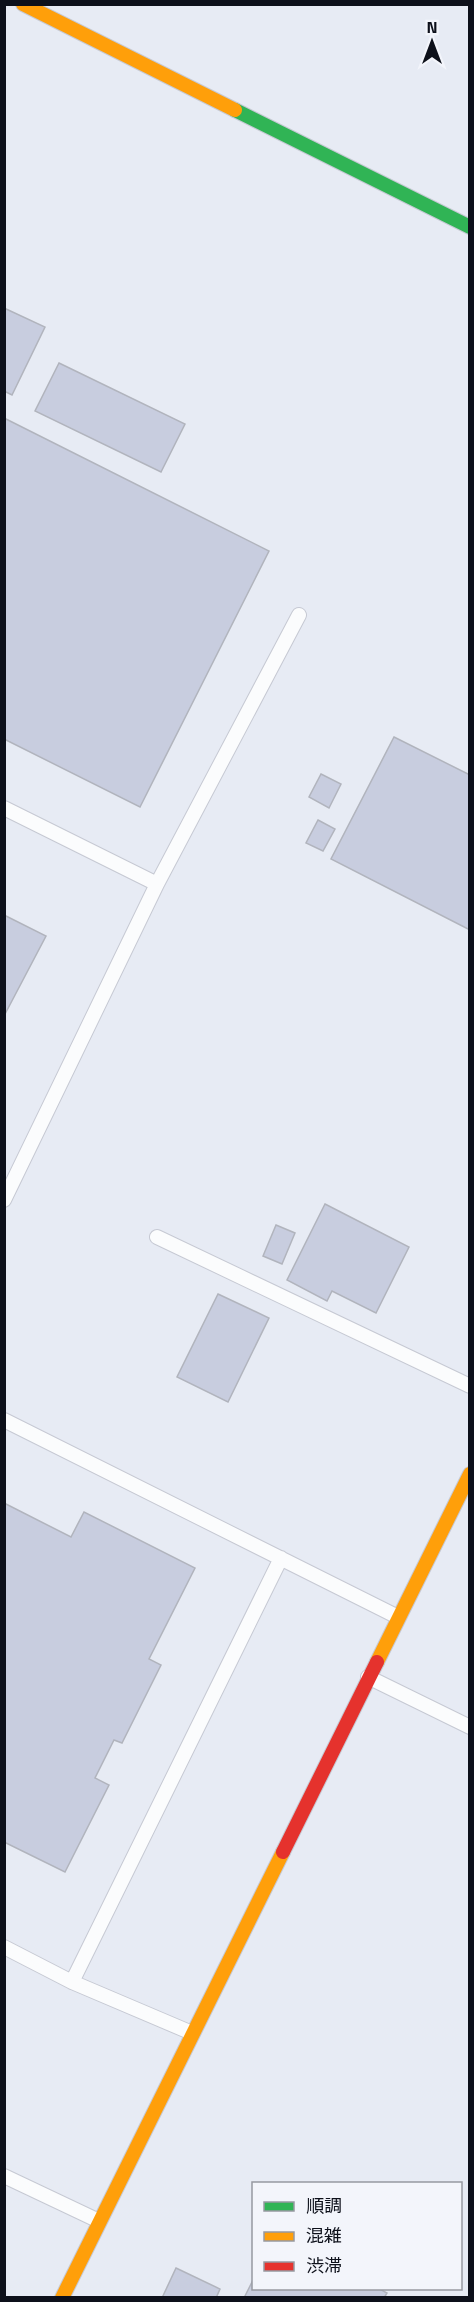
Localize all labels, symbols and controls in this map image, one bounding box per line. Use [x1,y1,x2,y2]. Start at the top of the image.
north arrow [402,12,462,72]
text: N [426,15,438,39]
legend [252,2182,462,2290]
text: 順調 [306,2192,342,2219]
text: 混雑 [306,2222,342,2249]
text: 渋滞 [306,2252,342,2279]

